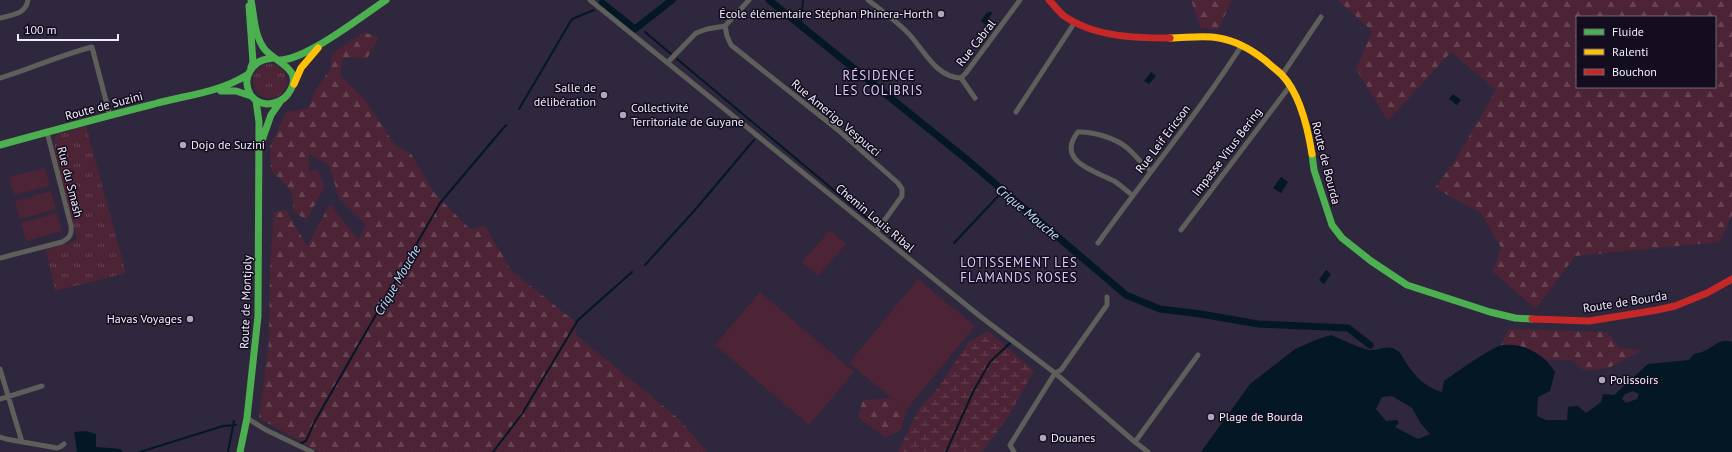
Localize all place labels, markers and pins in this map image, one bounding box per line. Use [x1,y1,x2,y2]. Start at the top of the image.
place label: École élémentaire Stéphan Phinera-Horth [719,6,933,21]
marker: École élémentaire Stéphan Phinera-Horth [936,9,946,19]
place label: Salle de délibération [534,80,596,109]
marker: Salle de délibération [599,90,609,100]
place label: Collectivité Territoriale de Guyane [631,100,744,129]
marker: Collectivité Territoriale de Guyane [618,110,628,120]
place label: Dojo de Suzini [191,137,265,152]
marker: Dojo de Suzini [178,140,188,150]
place label: Havas Voyages [107,311,182,326]
marker: Havas Voyages [185,314,195,324]
place label: Polissoirs [1610,372,1658,387]
marker: Polissoirs [1597,375,1607,385]
place label: Plage de Bourda [1219,409,1303,424]
marker: Plage de Bourda [1206,412,1216,422]
place label: Douanes [1051,430,1095,445]
marker: Douanes [1038,433,1048,443]

